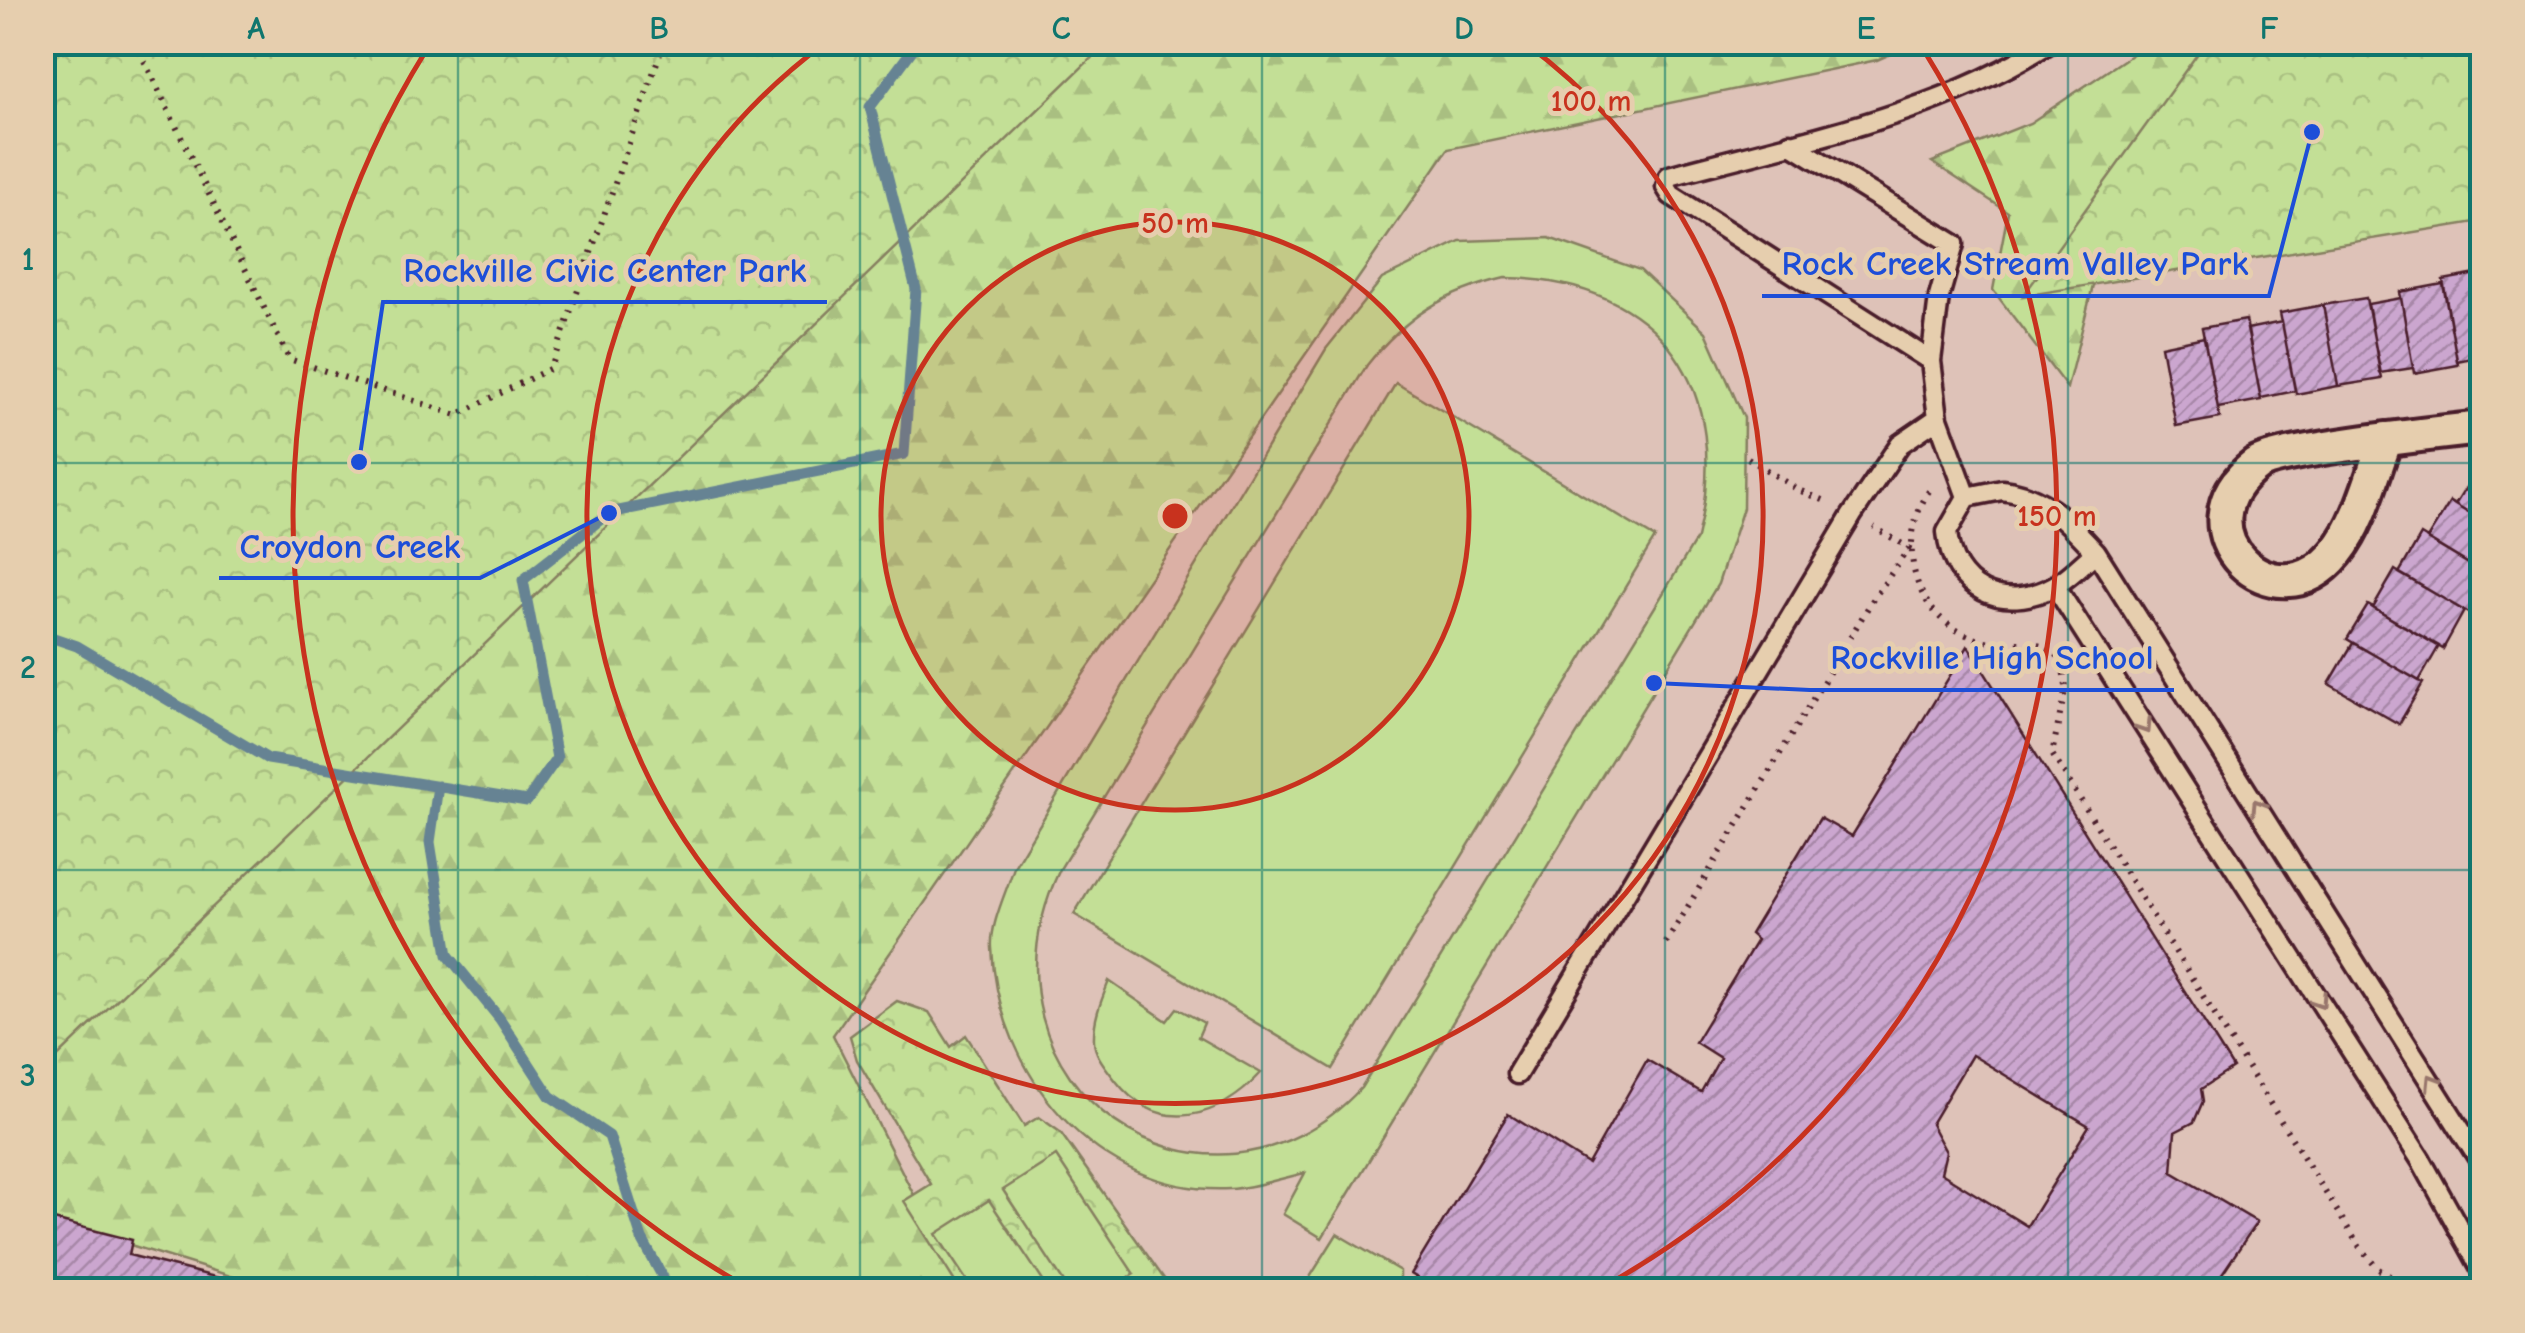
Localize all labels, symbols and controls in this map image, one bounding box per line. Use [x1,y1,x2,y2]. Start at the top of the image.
text: A [247,10,265,47]
text: B [649,10,669,47]
text: C [1051,10,1071,47]
text: D [1454,10,1474,47]
text: E [1857,10,1876,47]
text: F [2260,10,2279,47]
text: 100 m [1551,84,1631,119]
text: 50 m [1141,206,1209,241]
callout: Rock Creek Stream Valley Park [1762,231,2269,296]
callout: Rockville Civic Center Park [383,237,827,302]
text: 1 [22,241,34,278]
text: Rock Creek Stream Valley Park [1781,243,2249,284]
text: Rockville Civic Center Park [403,250,807,291]
centre of rings [1157,498,1193,534]
text: 150 m [2017,499,2097,534]
callout: Croydon Creek [219,513,480,578]
text: Croydon Creek [239,526,461,567]
callout: Rockville High School [1810,625,2174,690]
text: Rockville High School [1830,637,2154,678]
text: 2 [20,649,36,686]
one-way arrow [2133,716,2152,734]
one-way arrow [2251,799,2270,817]
one-way arrow [2307,990,2326,1008]
text: 3 [20,1057,36,1094]
one-way arrow [2425,1074,2444,1092]

